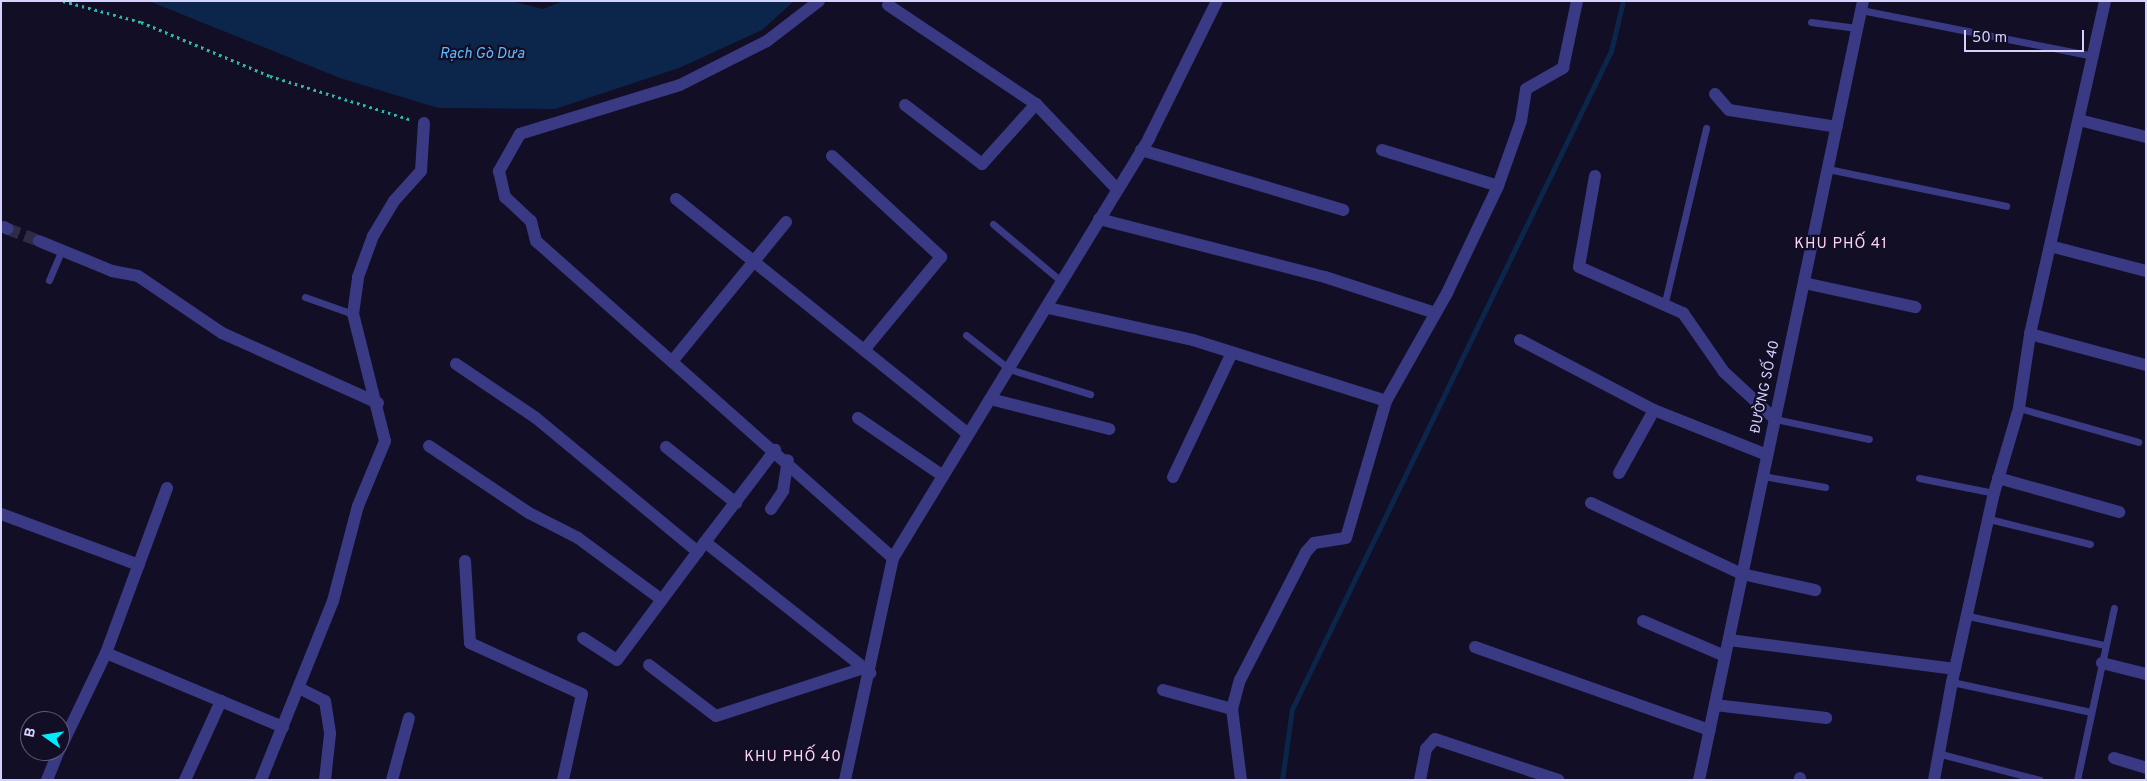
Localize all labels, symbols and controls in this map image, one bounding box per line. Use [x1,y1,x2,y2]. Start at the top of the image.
scale bar [1967,20,2087,52]
text: 50 m [1972,29,2007,48]
water label: Rạch Gò Dưa [439,46,525,64]
district label: KHU PHỐ 41 [1793,236,1889,254]
street label: ĐƯỜNG SỐ 40 [1748,339,1784,435]
north arrow [20,711,70,761]
text: B [21,726,40,739]
district label: KHU PHỐ 40 [743,749,843,767]

